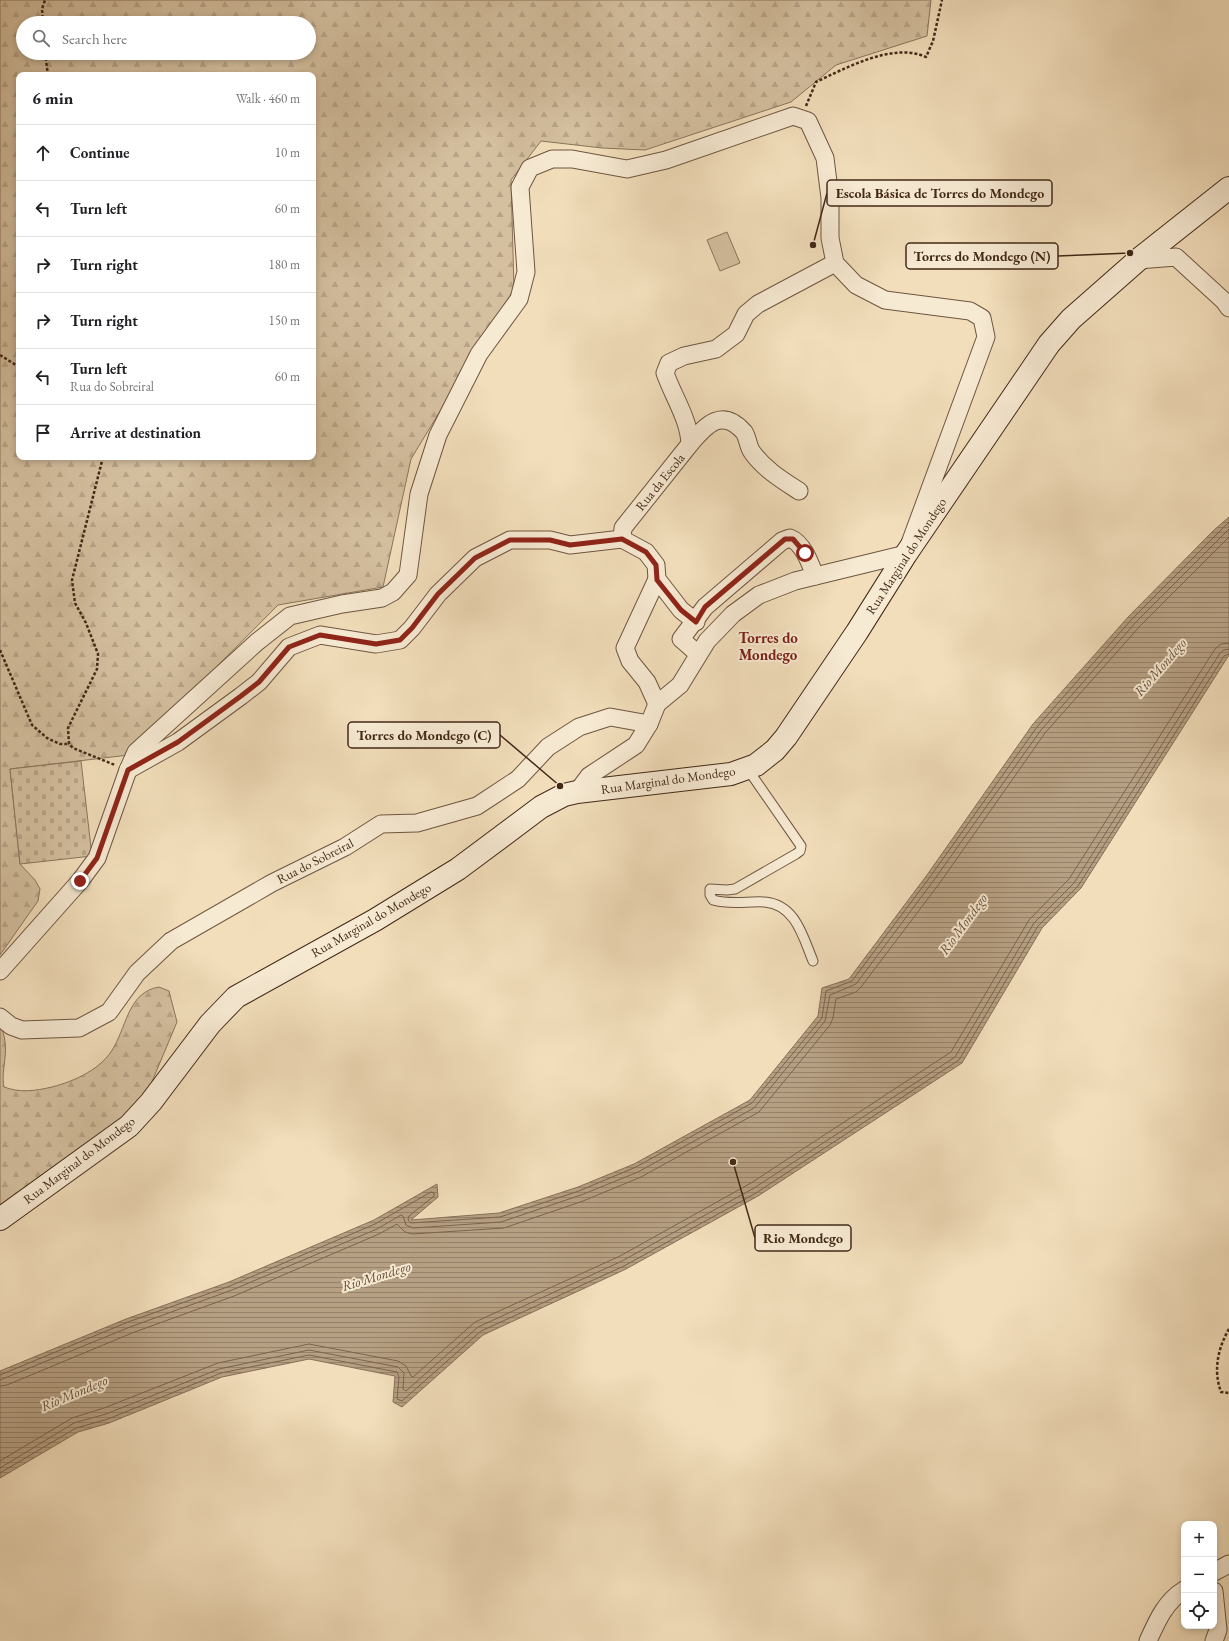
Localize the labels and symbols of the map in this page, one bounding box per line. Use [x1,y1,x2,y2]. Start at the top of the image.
callout: Escola Básica de Torres do Mondego [827,180,1052,206]
text: Escola Básica de Torres do Mondego [836,184,1044,202]
callout: Torres do Mondego (N) [906,243,1058,269]
text: Torres do Mondego (N) [914,247,1050,265]
street label: Rua da Escola [632,449,689,514]
street label: Rua Marginal do Mondego [862,495,950,617]
route start [796,544,814,562]
district label: Torres do Mondego [738,628,798,664]
water label: Rio Mondego [1130,634,1191,700]
callout: Torres do Mondego (C) [348,722,500,748]
text: Torres do Mondego (C) [356,726,492,744]
street label: Rua Marginal do Mondego [600,762,736,798]
street label: Rua do Sobreiral [274,834,356,888]
route end [71,872,89,890]
street label: Rua Marginal do Mondego [308,879,434,961]
water label: Rio Mondego [935,889,992,958]
street label: Rua Marginal do Mondego [20,1112,138,1208]
callout: Rio Mondego [755,1225,851,1251]
text: Rio Mondego [763,1229,843,1247]
water label: Rio Mondego [339,1257,413,1295]
water label: Rio Mondego [38,1371,111,1415]

